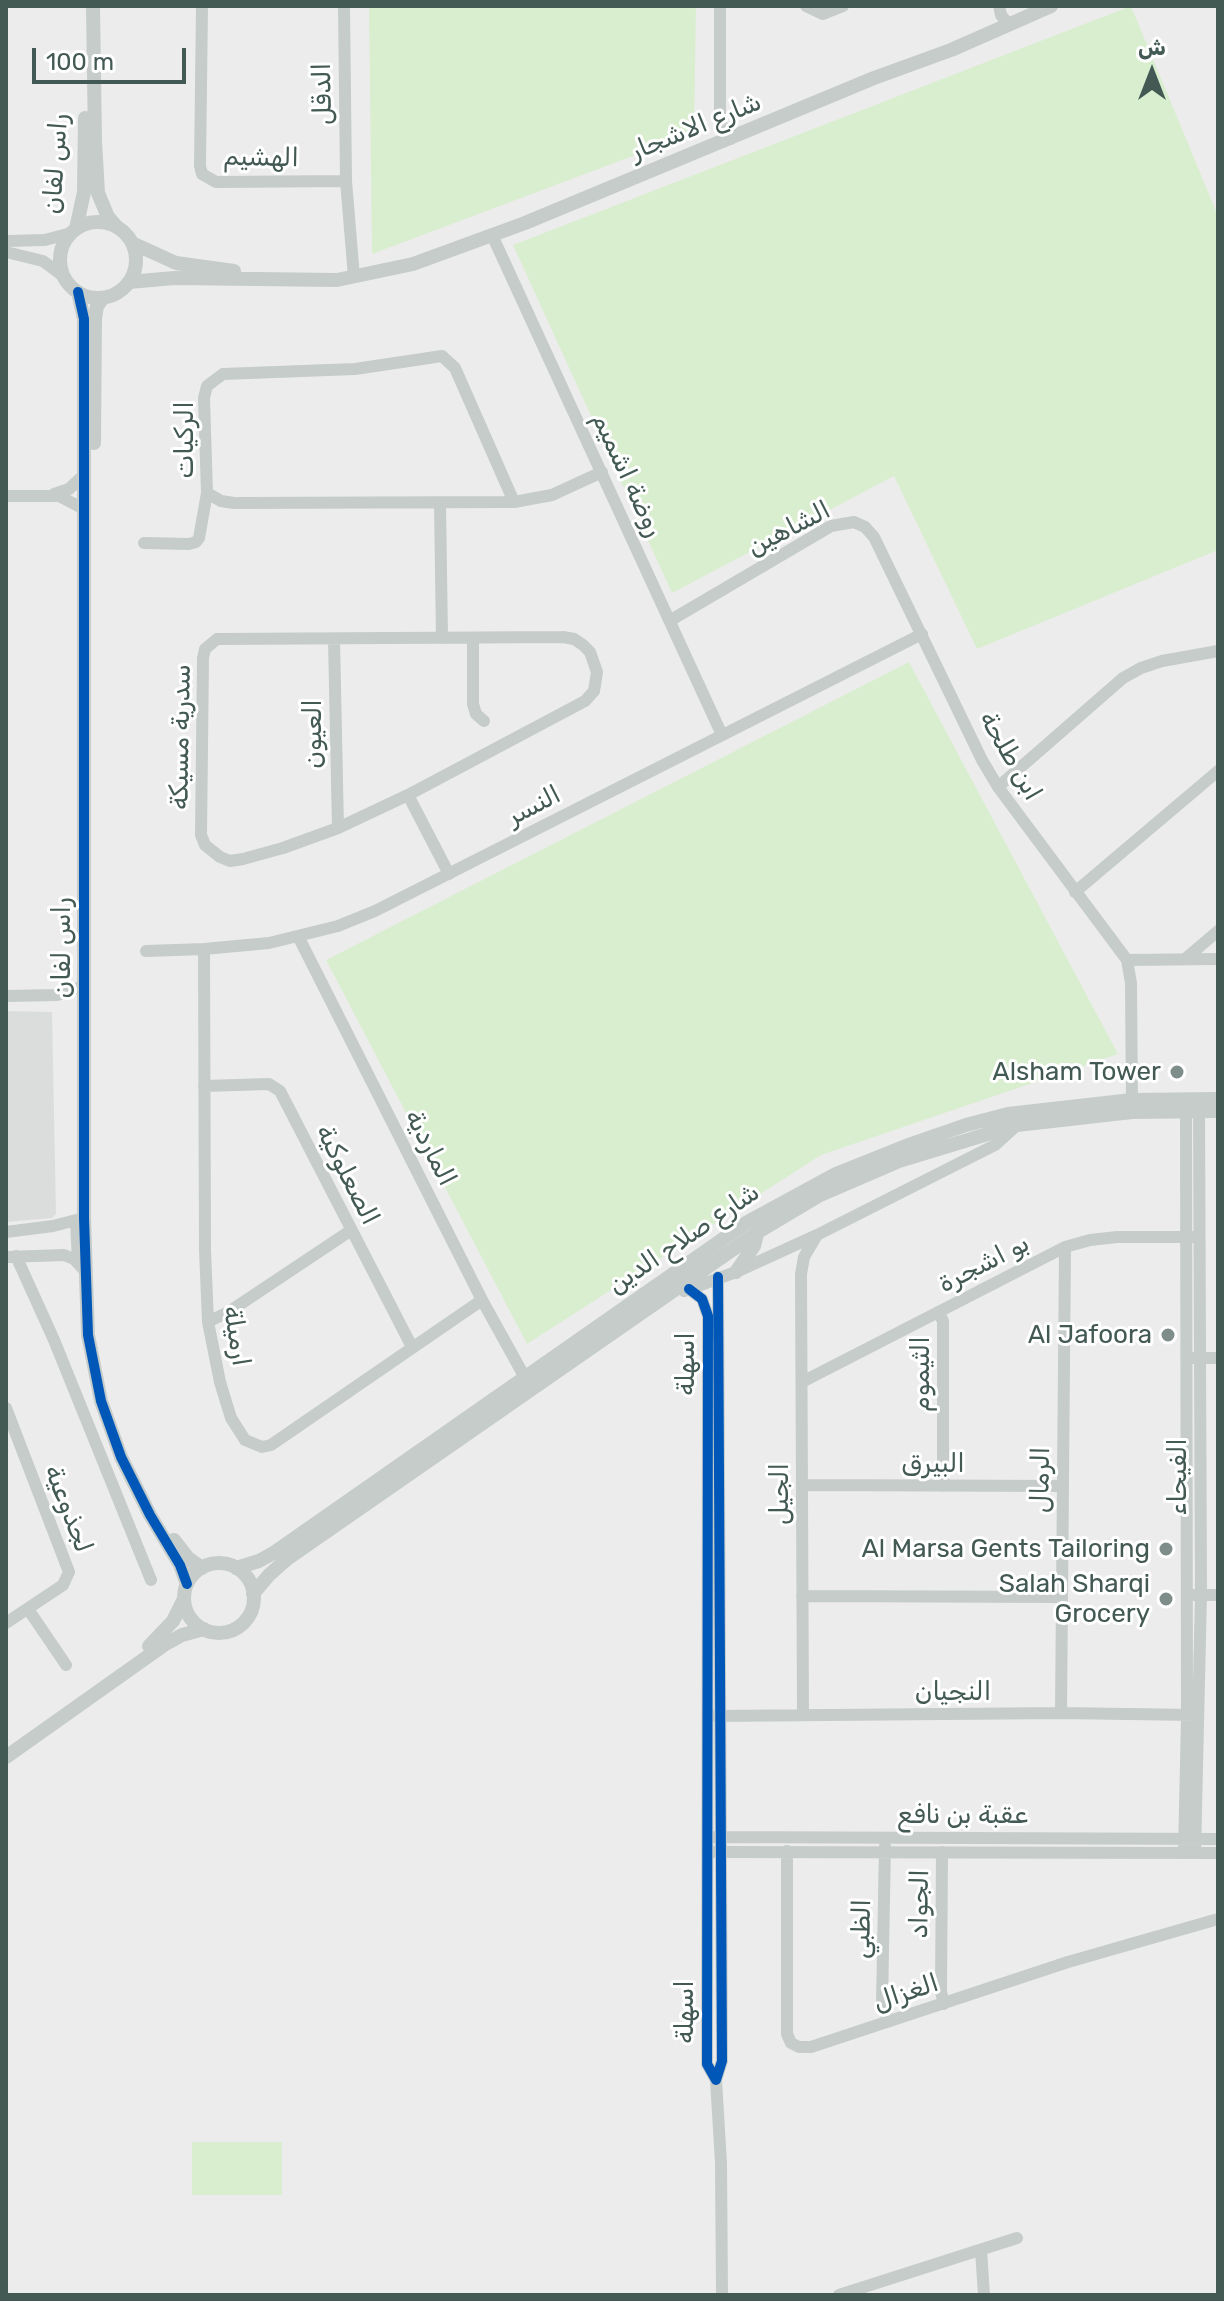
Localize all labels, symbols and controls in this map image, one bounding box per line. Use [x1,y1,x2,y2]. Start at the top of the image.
scale bar [36,32,190,82]
north arrow [1112,32,1192,112]
text: ش [1138,34,1166,61]
text: 100 m [46,48,114,76]
street label: الدقل [307,63,339,125]
street label: شارع الاشجار [626,87,766,167]
street label: راس لفان [37,113,75,215]
street label: الهشيم [223,142,299,174]
street label: الركيات [169,401,201,479]
street label: روضة اشميم [585,408,669,542]
street label: الشاهين [742,495,836,563]
street label: سدرية مسيكة [164,664,198,810]
street label: العيون [297,699,329,769]
street label: ابن طلحة [972,706,1048,806]
street label: النسر [502,779,566,833]
street label: راس لفان [46,898,78,998]
place label: Alsham Tower [992,1056,1161,1088]
marker: Alsham Tower [1168,1063,1186,1081]
street label: الماردية [398,1105,462,1191]
street label: الصعلوكية [308,1120,386,1230]
street label: شارع صلاح الدين [602,1177,766,1301]
street label: بو اشجرة [933,1228,1035,1300]
street label: ارميلة [216,1304,256,1368]
place label: Al Jafoora [1028,1319,1152,1351]
marker: Al Jafoora [1159,1326,1177,1344]
street label: اسهلة [670,1332,702,1396]
street label: الثيموم [905,1336,937,1412]
street label: الفيحاء [1162,1438,1194,1516]
street label: الرمال [1025,1447,1057,1513]
street label: البيرق [901,1448,965,1480]
street label: لجذوعية [37,1461,99,1557]
street label: الجيل [764,1463,796,1525]
place label: Al Marsa Gents Tailoring [861,1533,1150,1565]
marker: Al Marsa Gents Tailoring [1157,1540,1175,1558]
place label: Salah Sharqi Grocery [999,1568,1150,1630]
marker: Salah Sharqi Grocery [1157,1590,1175,1608]
street label: النجيان [915,1676,991,1708]
street label: عقبة بن نافع [898,1799,1028,1831]
street label: الجواد [904,1869,936,1939]
street label: الظبي [846,1899,878,1959]
street label: الغزال [869,1968,943,2018]
street label: اسهلة [669,1980,701,2044]

